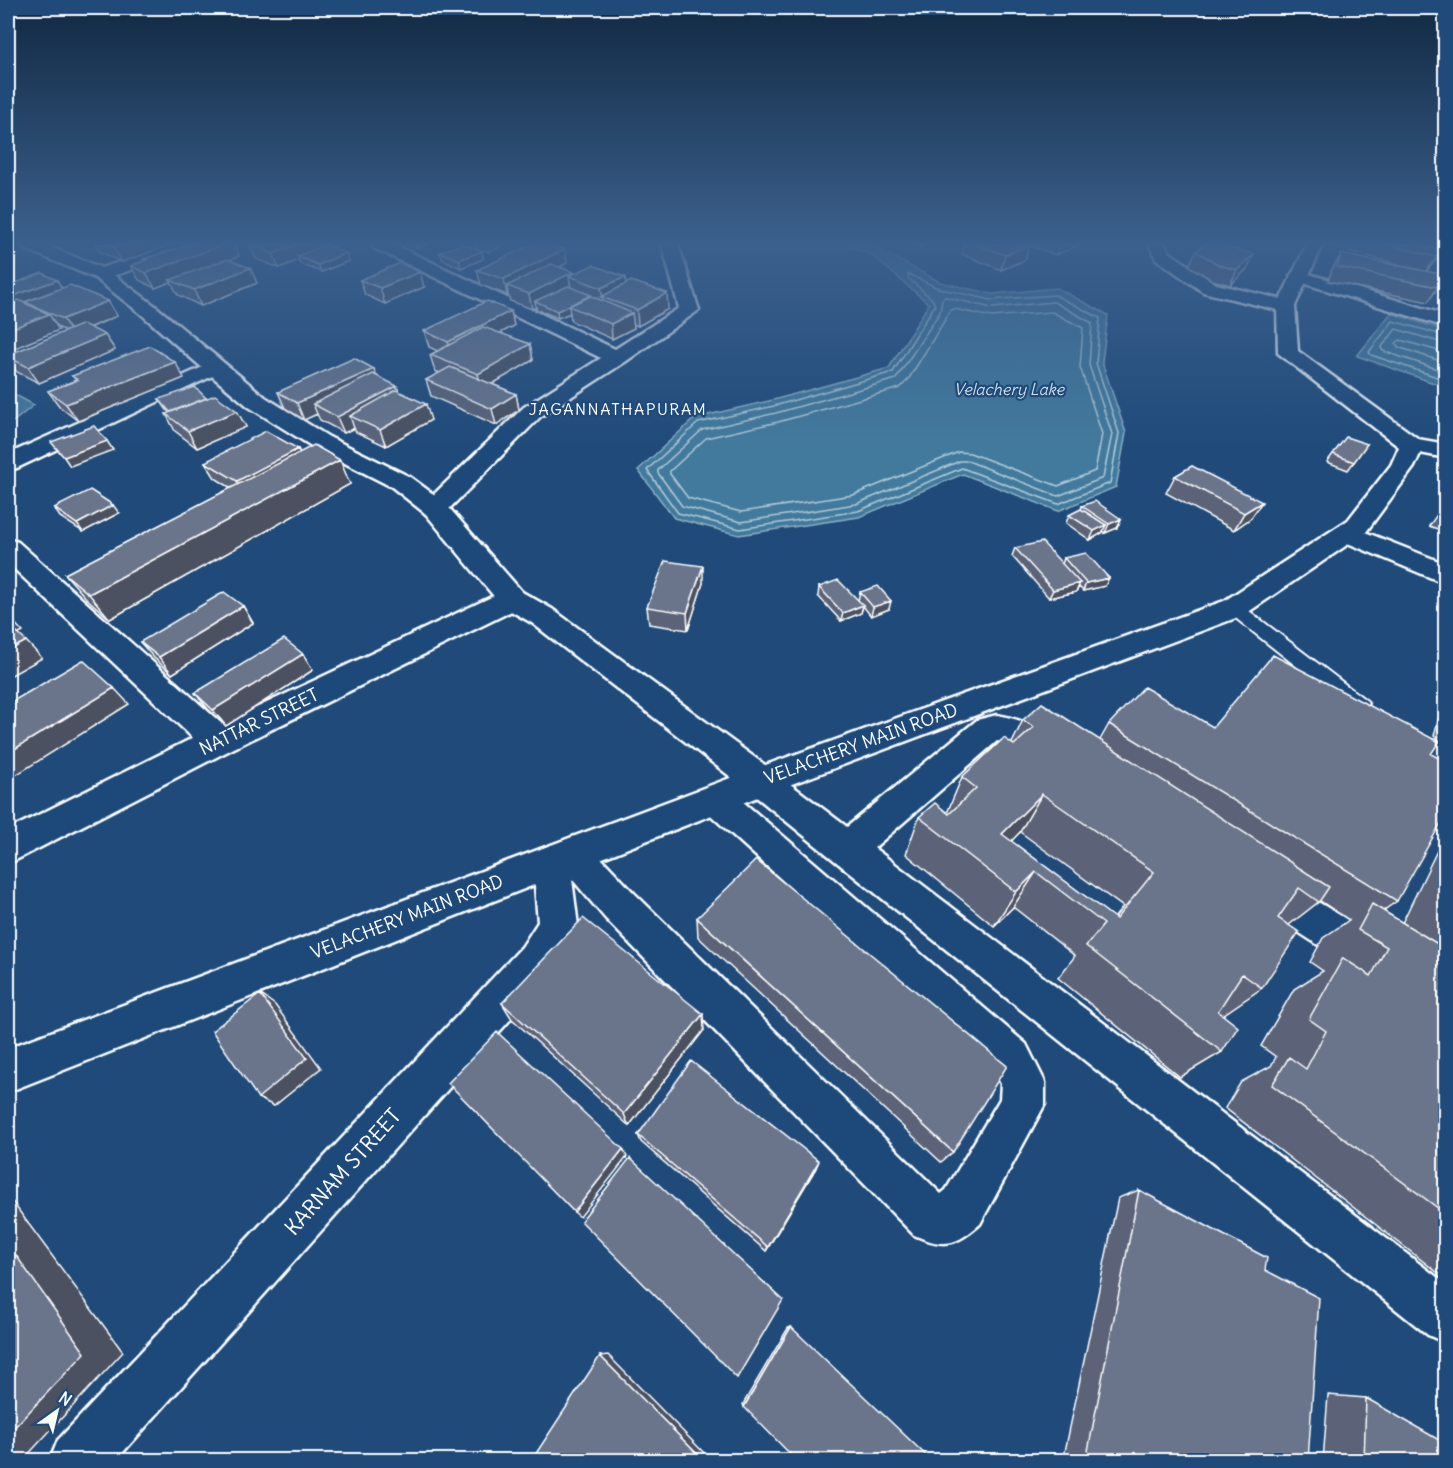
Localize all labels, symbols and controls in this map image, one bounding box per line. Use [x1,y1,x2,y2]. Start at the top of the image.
water label: Velachery Lake [954,379,1066,399]
district label: JAGANNATHAPURAM [529,399,707,419]
street label: NATTAR STREET [195,683,322,760]
street label: VELACHERY MAIN ROAD [761,698,961,789]
street label: VELACHERY MAIN ROAD [307,869,506,964]
street label: KARNAM STREET [279,1103,407,1241]
north arrow [27,1381,87,1441]
text: N [55,1387,76,1410]

